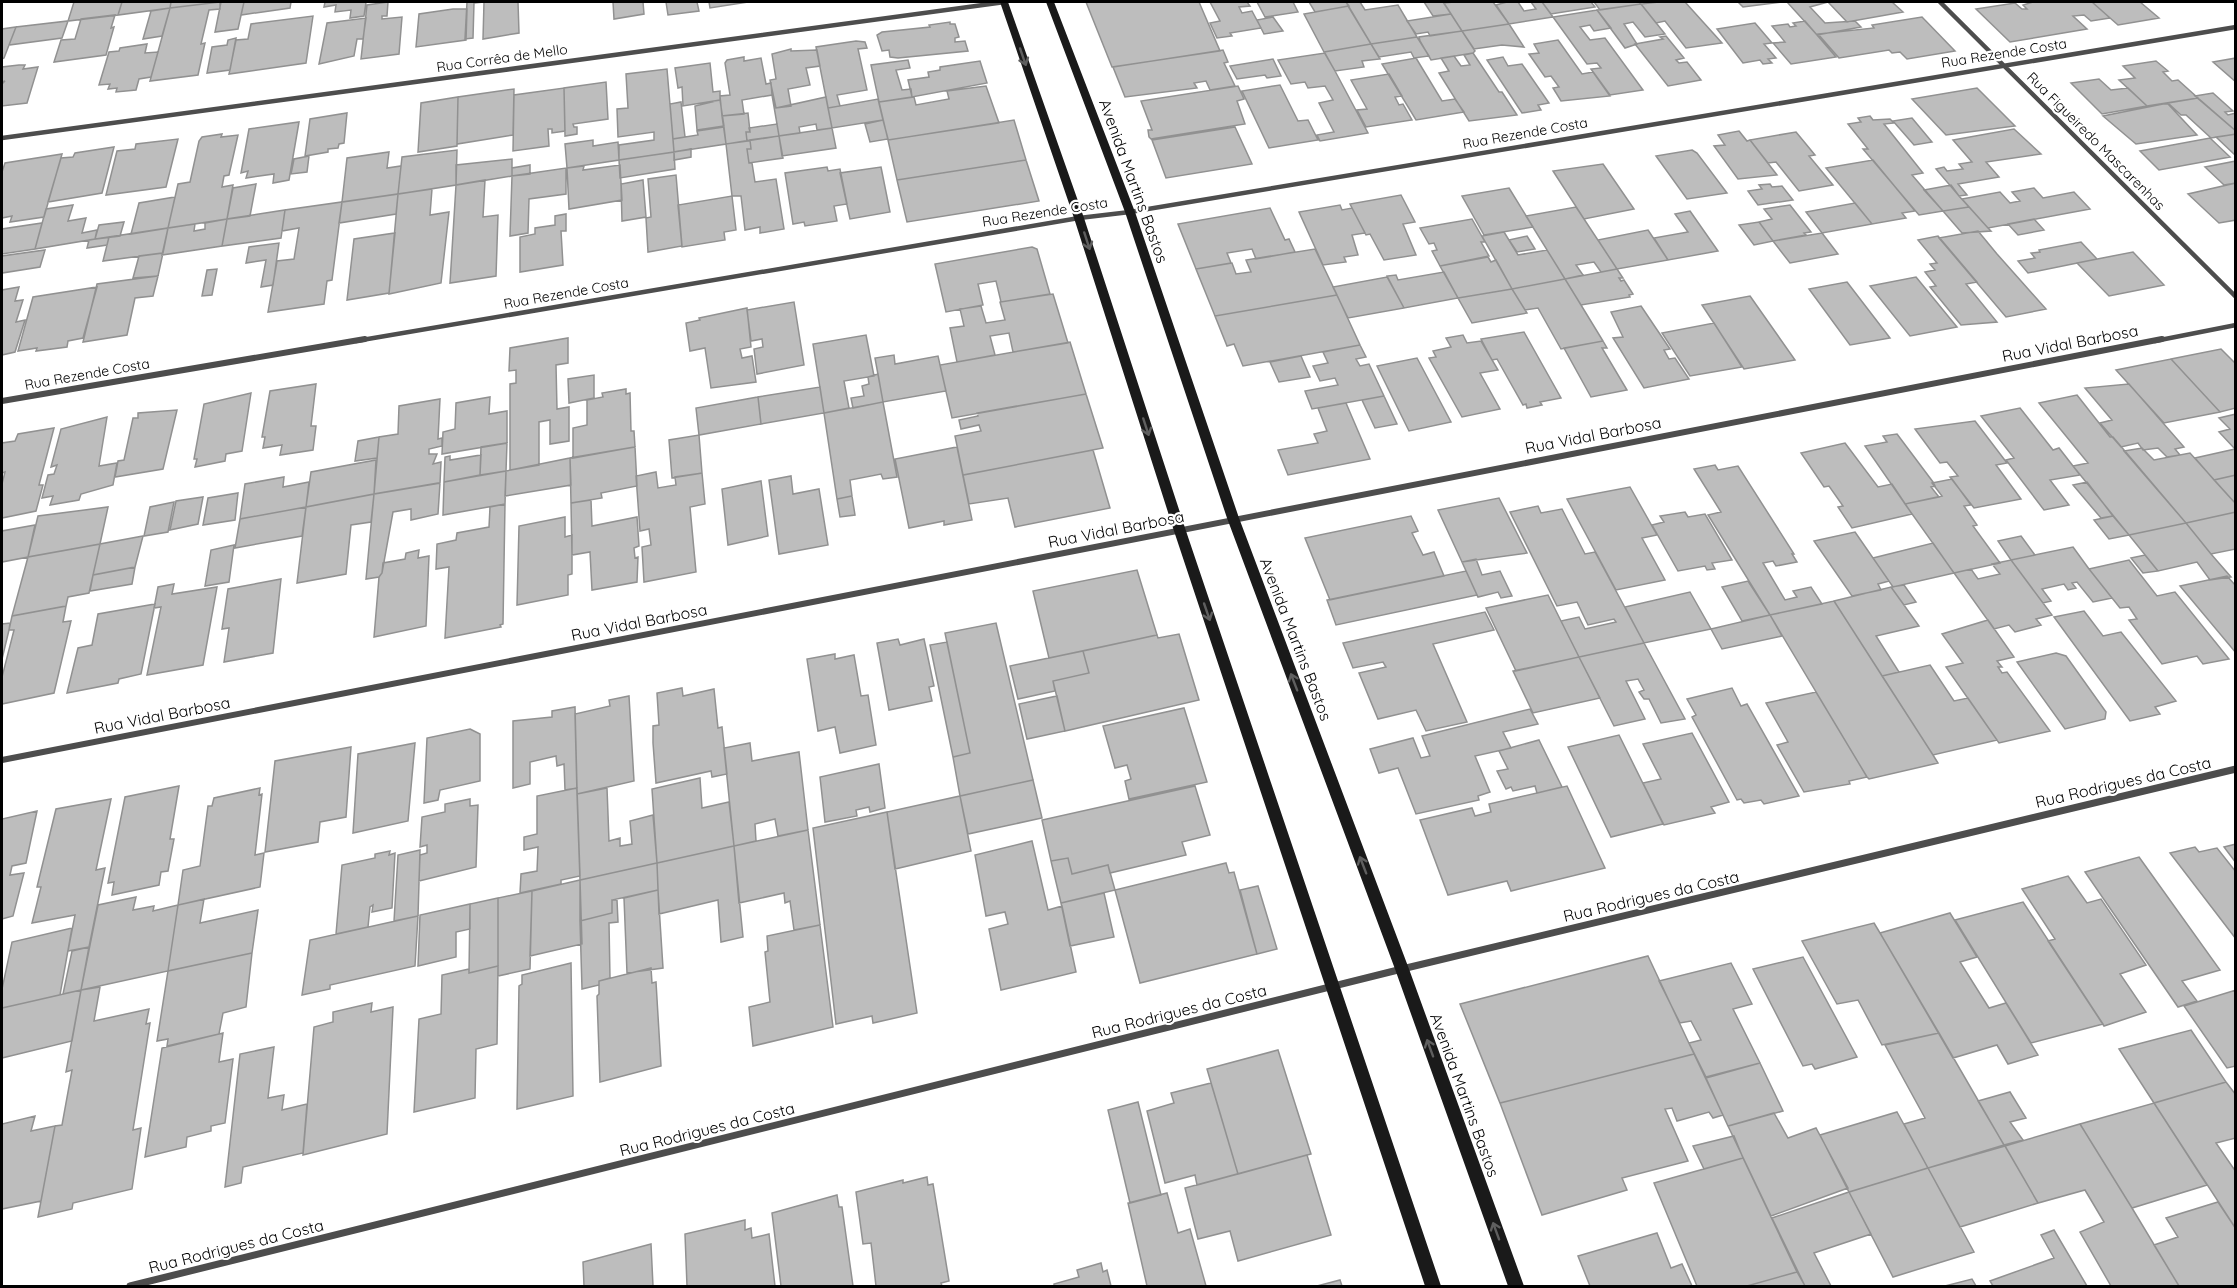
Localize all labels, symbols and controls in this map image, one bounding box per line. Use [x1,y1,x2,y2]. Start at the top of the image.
street label: Rua Rezende Costa [1940,34,2068,72]
street label: Rua Corrêa de Mello [435,40,569,76]
one-way arrow [1019,47,1030,66]
street label: Rua Figueiredo Mascarenhas [2023,68,2169,214]
street label: Avenida Martins Bastos [1095,96,1173,266]
street label: Rua Rezende Costa [1461,113,1589,153]
street label: Rua Rezende Costa [981,193,1109,231]
one-way arrow [1082,231,1093,250]
street label: Rua Rezende Costa [502,273,630,313]
street label: Rua Vidal Barbosa [2000,320,2140,366]
street label: Rua Rezende Costa [23,354,151,394]
street label: Rua Vidal Barbosa [1523,412,1663,458]
one-way arrow [1142,417,1153,436]
street label: Rua Vidal Barbosa [1046,506,1186,552]
street label: Avenida Martins Bastos [1256,555,1336,723]
street label: Rua Vidal Barbosa [569,599,709,645]
one-way arrow [1202,602,1213,621]
one-way arrow [1288,673,1299,692]
street label: Rua Vidal Barbosa [92,692,232,738]
street label: Rua Rodrigues da Costa [2033,752,2213,812]
one-way arrow [1357,856,1368,875]
street label: Rua Rodrigues da Costa [1561,866,1741,926]
street label: Rua Rodrigues da Costa [1089,980,1269,1042]
street label: Avenida Martins Bastos [1426,1010,1504,1180]
one-way arrow [1424,1039,1435,1058]
street label: Rua Rodrigues da Costa [617,1098,797,1160]
street label: Rua Rodrigues da Costa [146,1215,326,1277]
one-way arrow [1489,1223,1500,1241]

